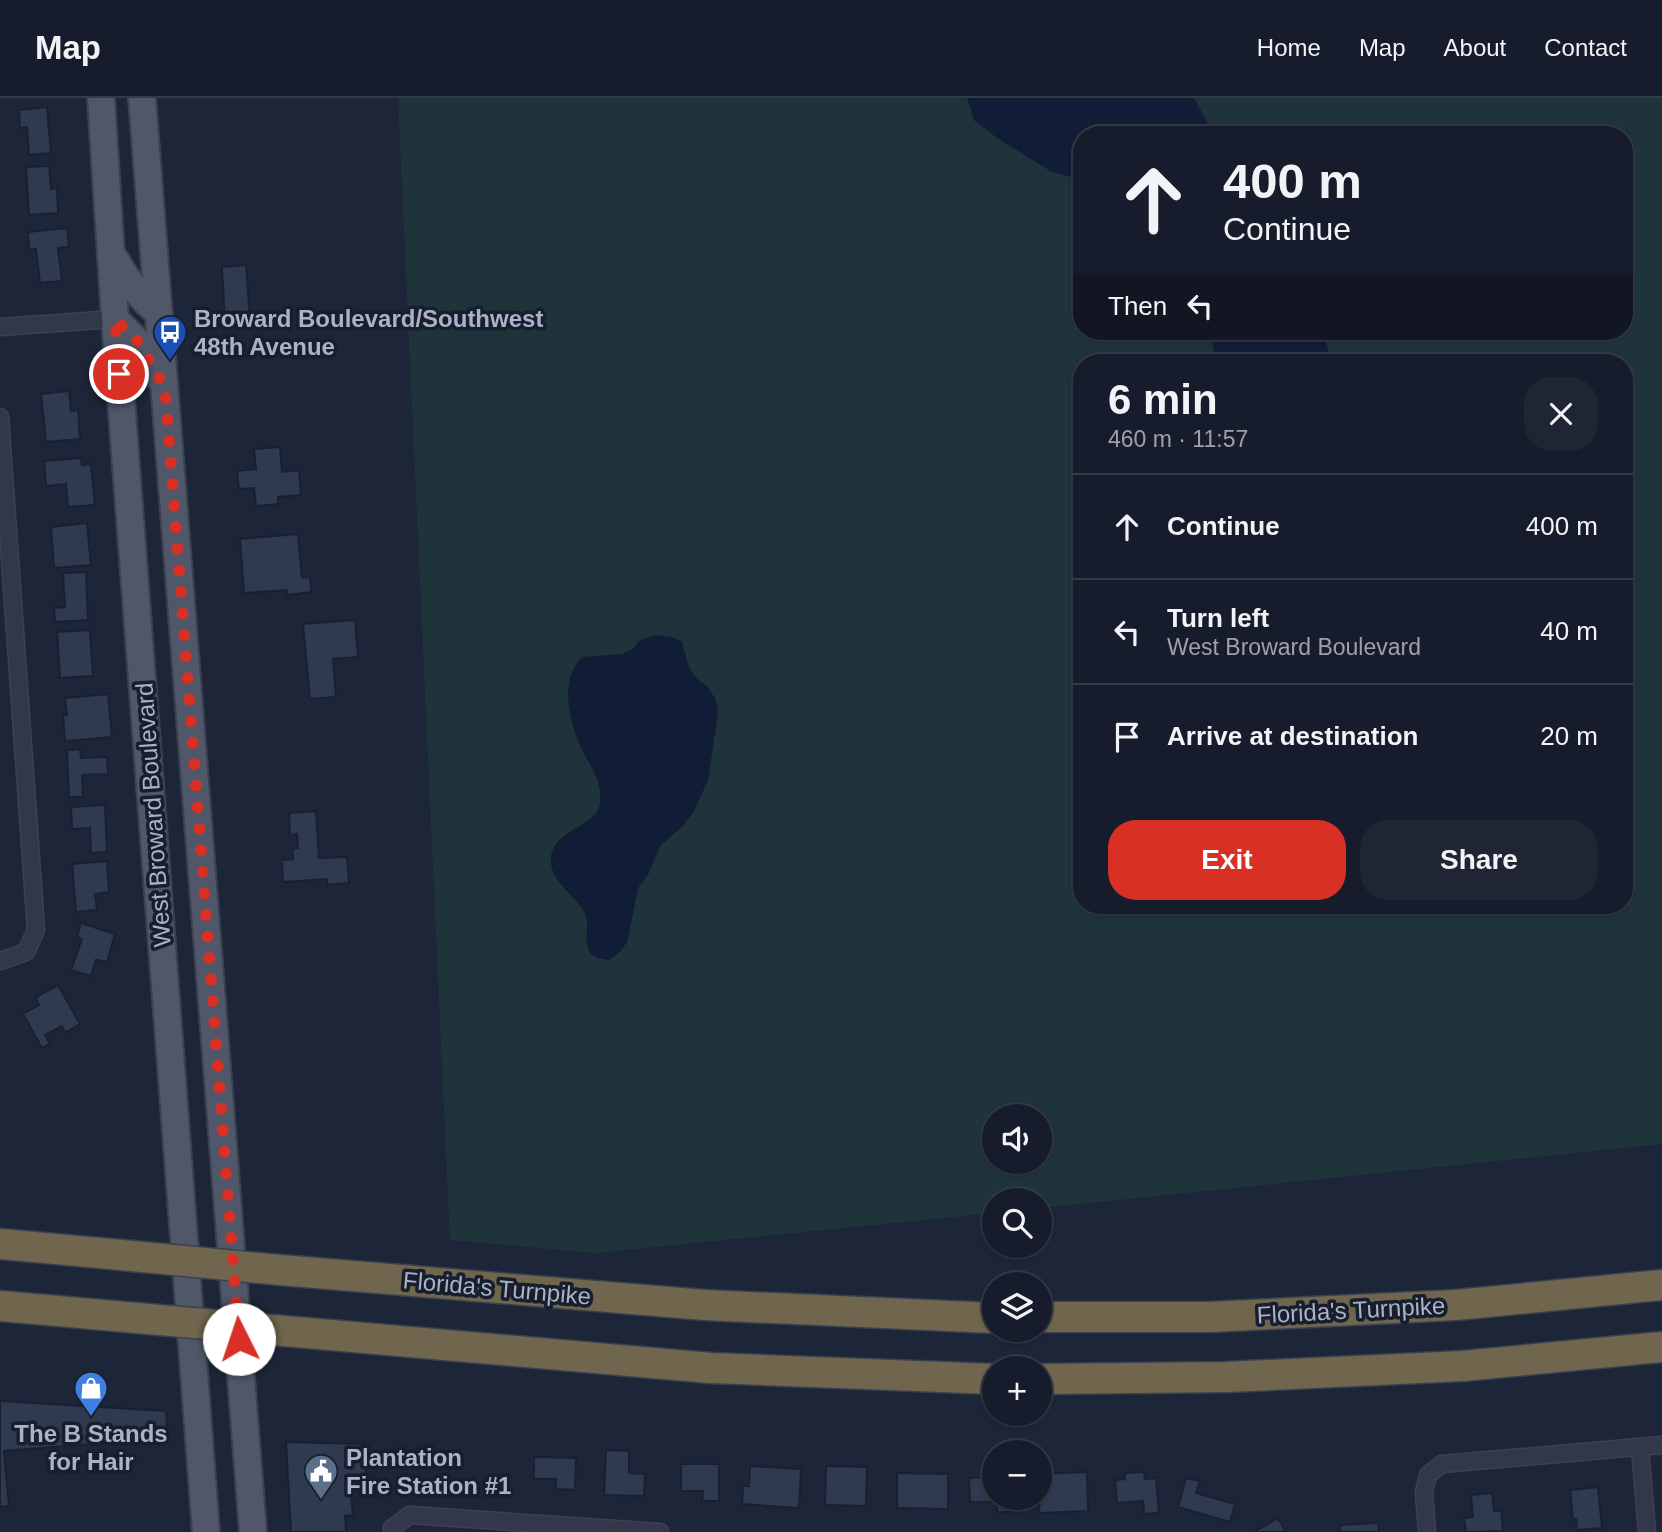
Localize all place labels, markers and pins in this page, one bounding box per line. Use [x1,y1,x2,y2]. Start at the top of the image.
place label: Broward Boulevard/Southwest 48th Avenue [194,305,543,360]
bus stop icon: Broward Boulevard/Southwest 48th Avenue [151,313,189,362]
pin [89,344,149,404]
shop icon: The B Stands for Hair [72,1369,110,1418]
place label: The B Stands for Hair [14,1420,168,1475]
place label: Plantation Fire Station #1 [346,1444,511,1499]
public building icon: Plantation Fire Station #1 [302,1452,340,1501]

